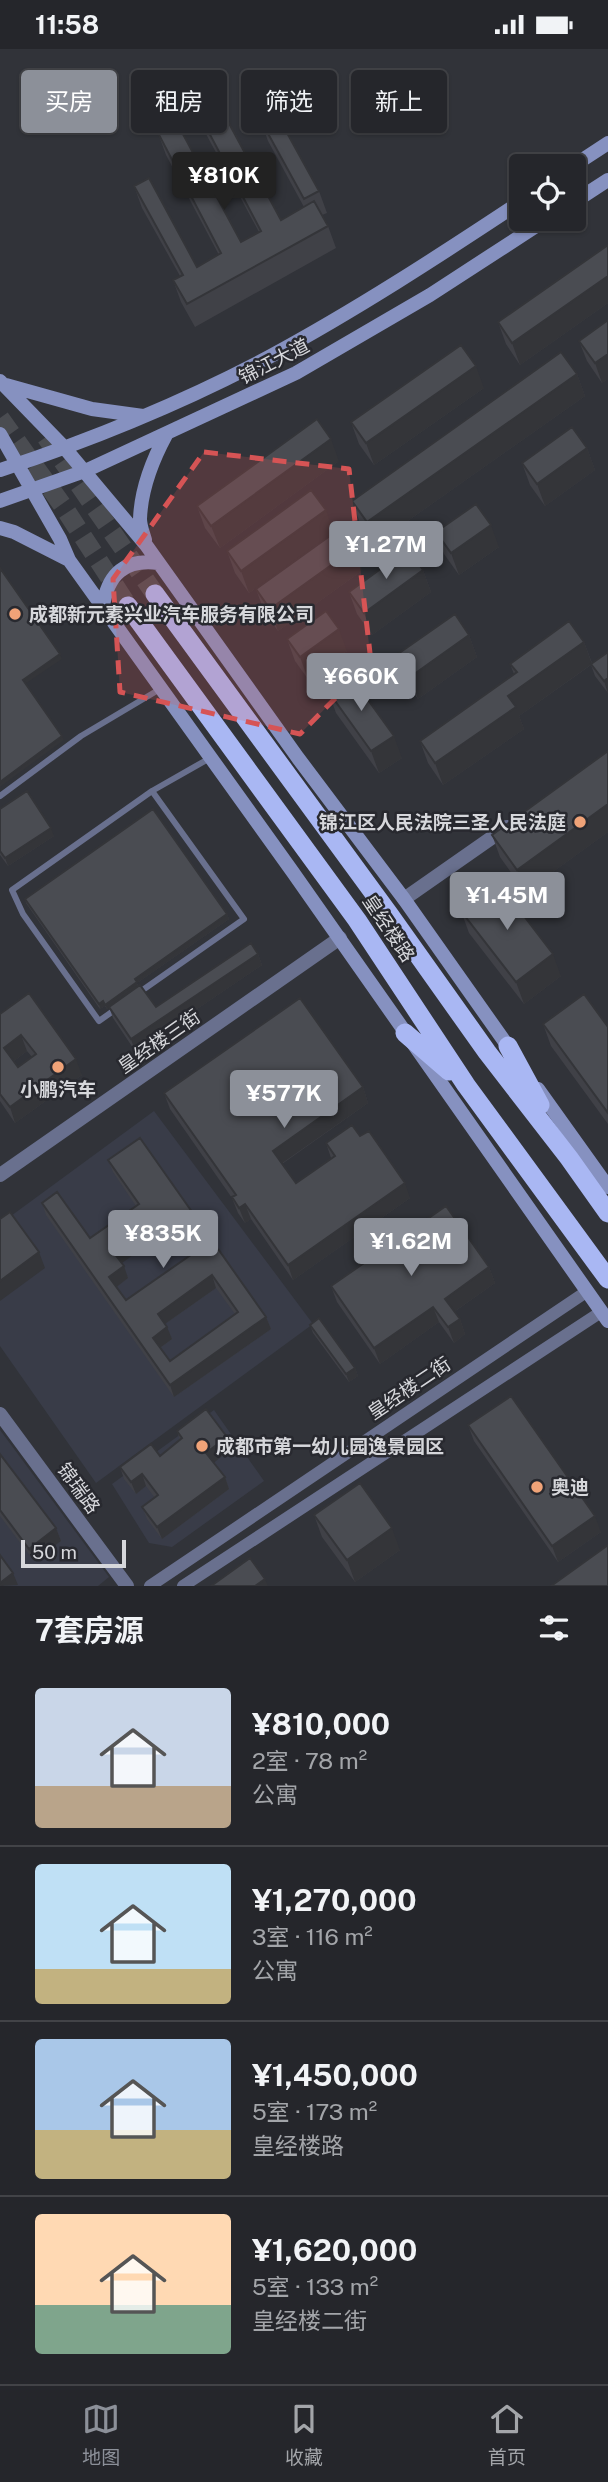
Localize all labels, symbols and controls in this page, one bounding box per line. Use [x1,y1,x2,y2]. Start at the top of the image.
text: 11:58 [35,9,99,40]
chip: 买房 [21,70,117,133]
chip: 租房 [131,70,227,133]
chip: 筛选 [241,70,337,133]
chip: 新上 [351,70,447,133]
pin: ¥810K [175,153,273,212]
map controls [509,154,586,231]
button: locate [509,154,586,231]
text: ¥810K [188,161,260,188]
street label: 锦江大道 [235,334,313,388]
pin: ¥1.27M [329,521,443,581]
text: ¥1.27M [345,530,427,557]
place label: 成都新元素兴业汽车服务有限公司 [29,603,314,625]
marker: 成都新元素兴业汽车服务有限公司 [7,606,23,622]
pin: ¥660K [312,653,410,713]
text: ¥660K [323,662,399,689]
place label: 锦江区人民法院三圣人民法庭 [319,811,566,833]
marker: 锦江区人民法院三圣人民法庭 [572,814,588,830]
pin: ¥1.45M [450,873,564,932]
text: ¥1.45M [466,881,548,908]
street label: 皇经楼路 [359,890,419,966]
street label: 皇经楼三街 [114,1005,204,1077]
marker: 小鹏汽车 [50,1059,66,1075]
pin: ¥577K [235,1070,333,1130]
place label: 小鹏汽车 [20,1078,96,1100]
text: ¥577K [246,1079,322,1106]
pin: ¥835K [114,1211,212,1270]
text: ¥835K [124,1219,202,1246]
pin: ¥1.62M [354,1219,468,1278]
text: ¥1.62M [370,1227,452,1254]
street label: 皇经楼二街 [363,1352,455,1424]
place label: 成都市第一幼儿园逸景园区 [216,1435,444,1457]
marker: 成都市第一幼儿园逸景园区 [194,1438,210,1454]
street label: 锦瑞路 [53,1458,105,1518]
place label: 奥迪 [551,1476,589,1498]
marker: 奥迪 [529,1479,545,1495]
scale bar [21,1537,126,1569]
text: 50 m [32,1541,77,1563]
icon: filters [535,1609,573,1647]
text: 7套房源 [35,1612,144,1648]
text: ¥810,000 [252,1706,390,1742]
icon: home [91,1716,175,1800]
text: 2室 · 78 m² [252,1747,367,1774]
text: 公寓 [252,1781,298,1808]
text: ¥1,270,000 [252,1882,417,1918]
icon: home [91,1892,175,1976]
text: 3室 · 116 m² [252,1923,373,1950]
text: 公寓 [252,1957,298,1984]
text: ¥1,450,000 [252,2057,418,2093]
icon: home [91,2067,175,2151]
text: 5室 · 173 m² [252,2098,377,2125]
text: 皇经楼路 [252,2132,344,2159]
text: ¥1,620,000 [252,2232,417,2268]
icon: home [91,2242,175,2326]
text: 5室 · 133 m² [252,2273,378,2300]
text: 皇经楼二街 [252,2307,367,2334]
tab: 地图 [82,2400,120,2469]
tab: 收藏 [285,2400,323,2469]
tab: 首页 [488,2400,526,2469]

